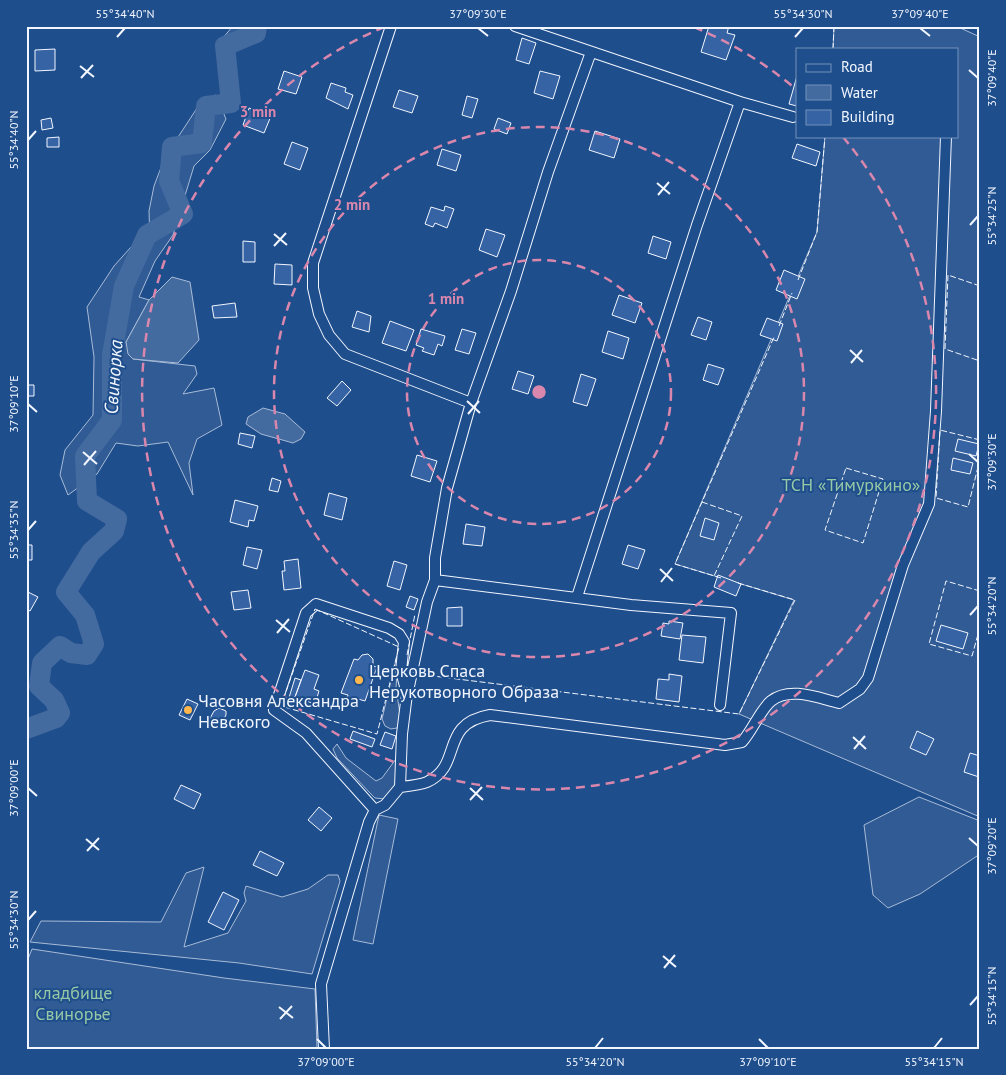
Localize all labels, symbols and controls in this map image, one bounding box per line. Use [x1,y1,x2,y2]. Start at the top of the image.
text: 55°34'40"N [95,6,155,21]
text: 37°09'30"E [449,6,507,21]
text: 55°34'30"N [773,6,833,21]
text: 37°09'40"E [891,6,949,21]
legend [796,48,958,138]
text: 37°09'40"E [984,49,999,107]
text: Road [841,57,873,76]
text: Water [841,83,878,102]
text: 3 min [240,102,276,121]
text: Building [841,107,895,126]
text: 55°34'40"N [6,110,21,170]
text: 55°34'25"N [984,186,999,246]
text: 2 min [334,195,370,214]
text: 1 min [428,289,464,308]
water label: Свинорка [98,338,128,415]
text: 37°09'10"E [6,375,21,433]
centre of rings [530,383,548,401]
text: 37°09'30"E [984,433,999,491]
park label: ТСН «Тимуркино» [782,473,920,496]
text: 55°34'35"N [6,500,21,560]
text: 55°34'20"N [984,576,999,636]
place label: Церковь Спаса Нерукотворного Образа [369,659,559,703]
marker: Церковь Спаса Нерукотворного Образа [353,674,365,686]
place label: Часовня Александра Невского [198,689,359,733]
marker: Часовня Александра Невского [182,704,194,716]
text: 37°09'00"E [6,759,21,817]
text: 37°09'20"E [984,817,999,875]
text: 55°34'30"N [6,890,21,950]
text: 55°34'15"N [984,966,999,1026]
park label: кладбище Свинорье [33,981,113,1025]
text: 37°09'00"E [297,1054,355,1069]
text: 55°34'20"N [565,1054,625,1069]
text: 37°09'10"E [739,1054,797,1069]
text: 55°34'15"N [904,1054,964,1069]

